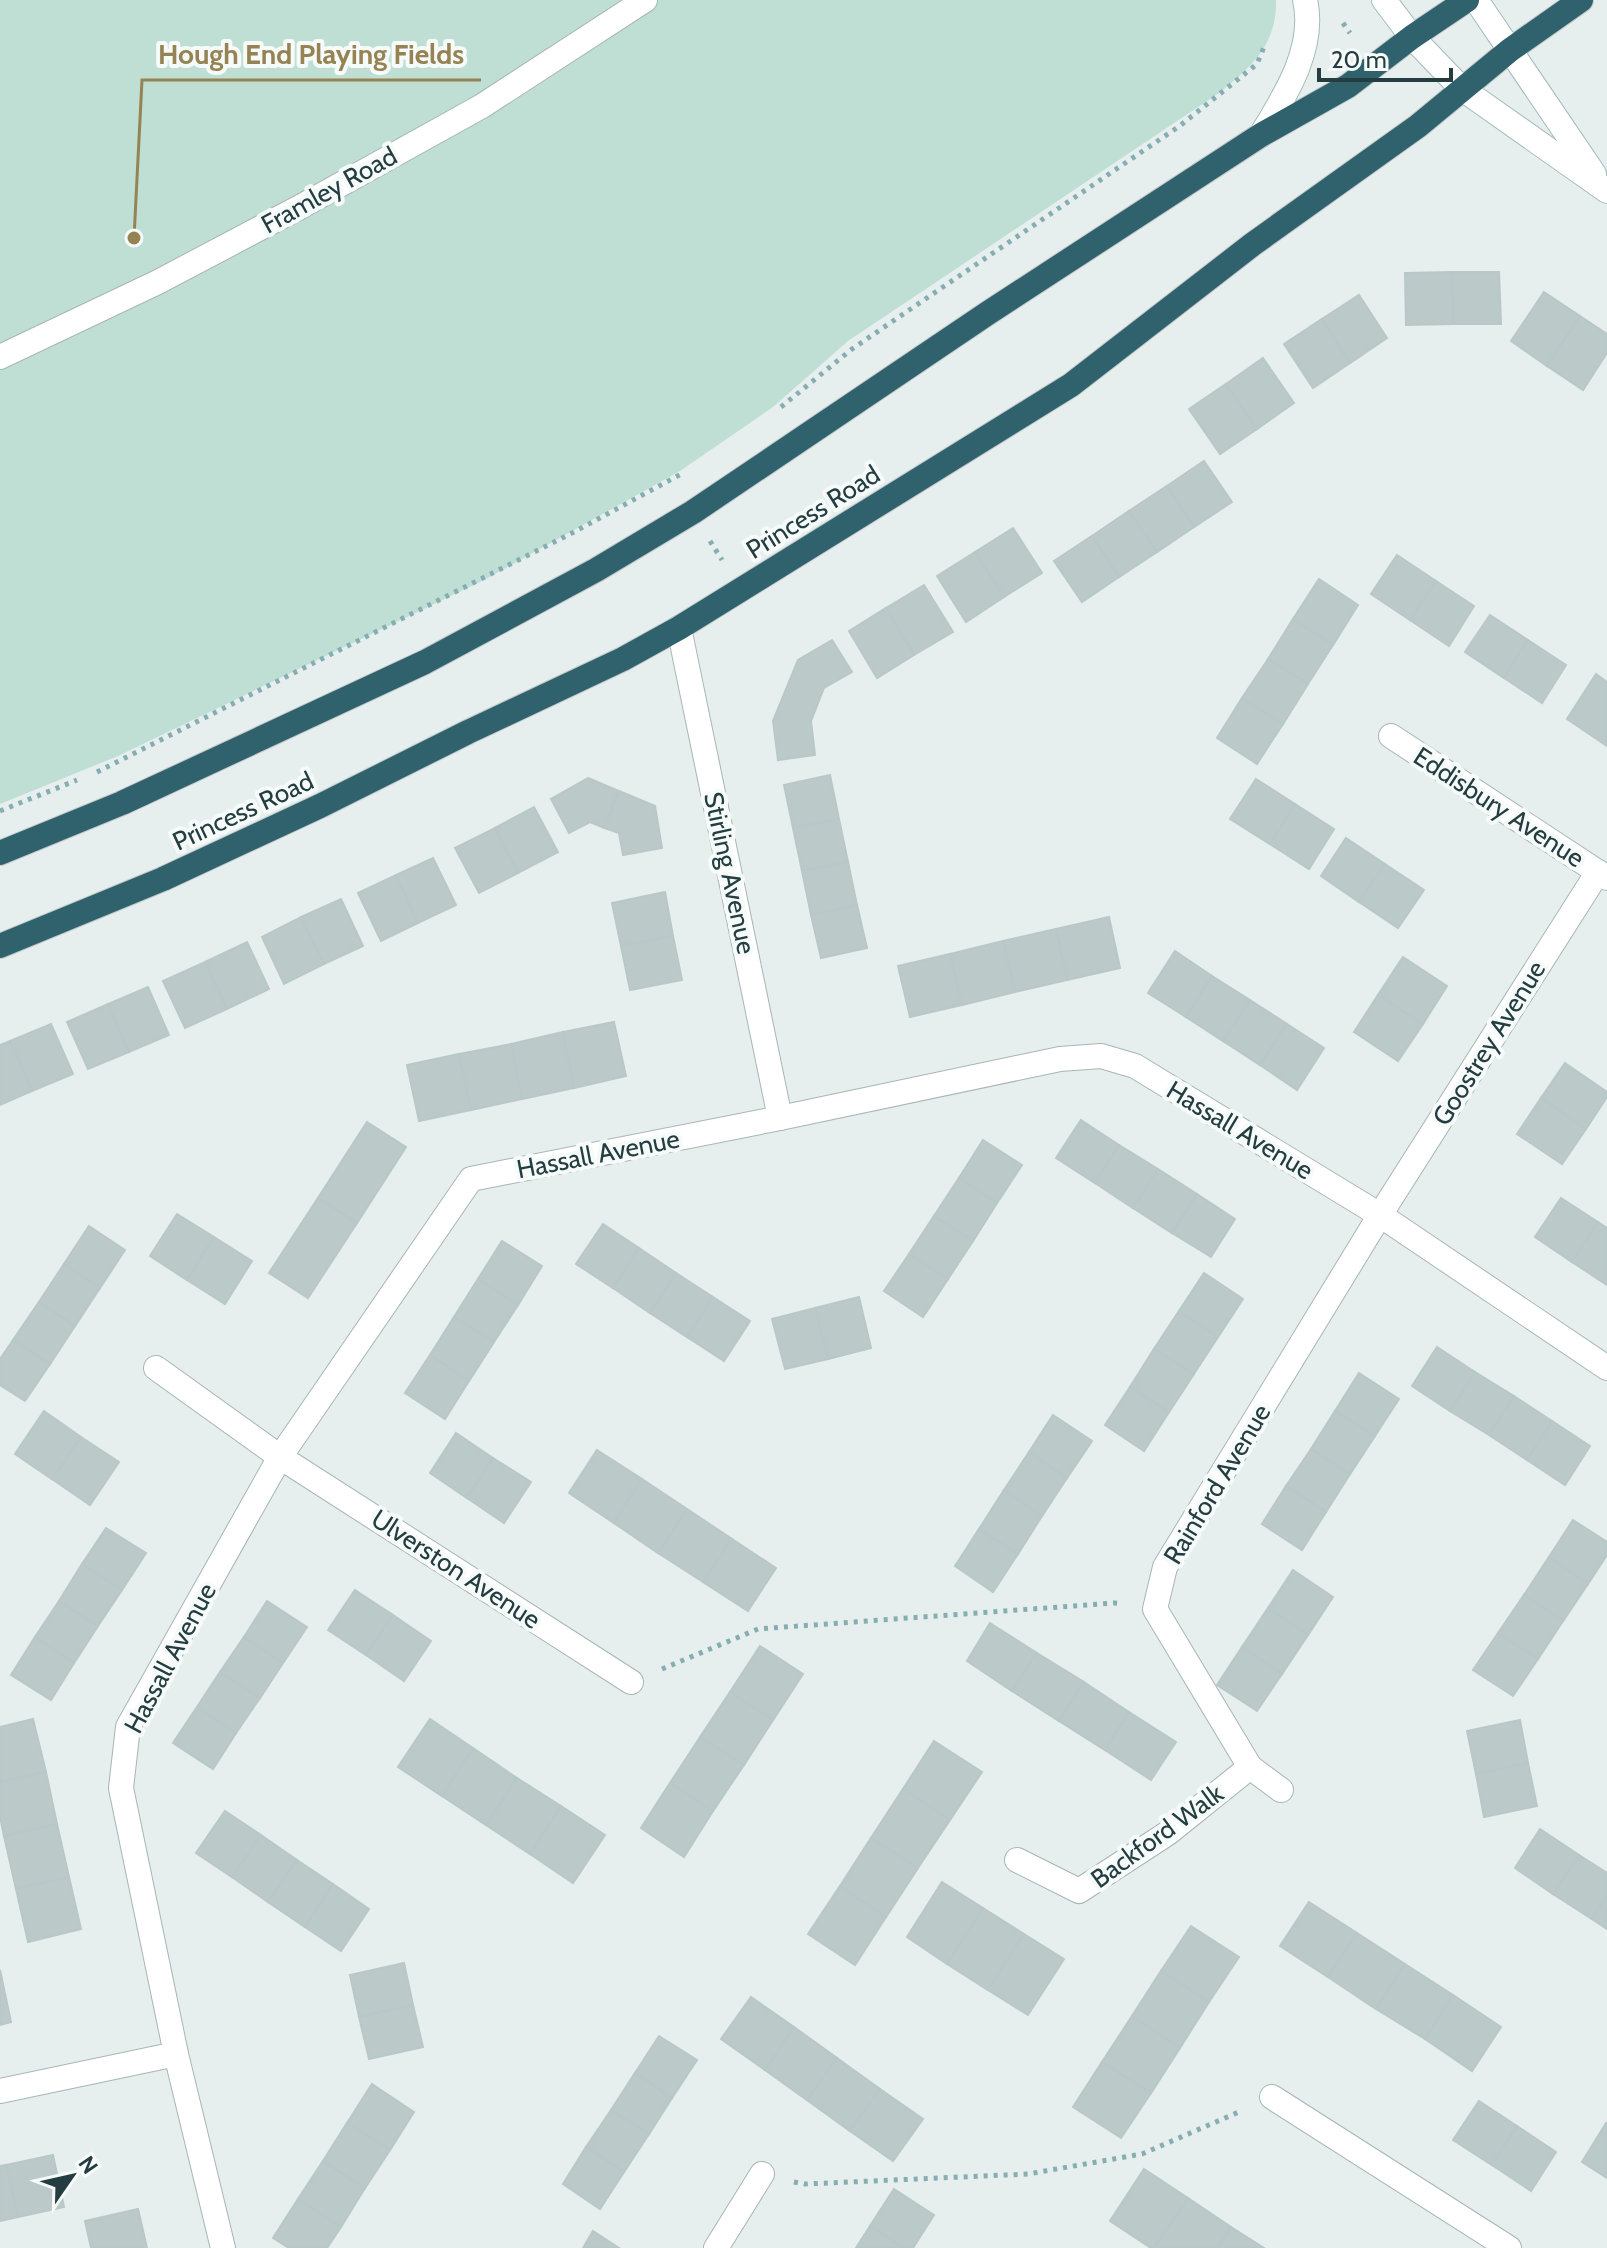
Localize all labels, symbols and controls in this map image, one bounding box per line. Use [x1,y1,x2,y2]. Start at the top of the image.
callout: Hough End Playing Fields [142,28,481,80]
scale bar [1319,32,1451,82]
text: Hough End Playing Fields [158,37,464,71]
text: 20 m [1331,45,1387,74]
street label: Framley Road [256,140,402,240]
street label: Princess Road [740,458,886,566]
street label: Eddisbury Avenue [1408,740,1590,874]
street label: Princess Road [168,764,318,858]
street label: Stirling Avenue [697,789,763,957]
street label: Goostrey Avenue [1426,955,1552,1131]
street label: Hassall Avenue [1161,1074,1319,1186]
street label: Hassall Avenue [514,1123,682,1185]
street label: Rainford Avenue [1157,1398,1277,1570]
street label: Ulverston Avenue [365,1502,547,1636]
street label: Hassall Avenue [117,1578,223,1738]
street label: Backford Walk [1084,1777,1230,1895]
north arrow [32,2136,112,2216]
text: N [73,2151,104,2179]

